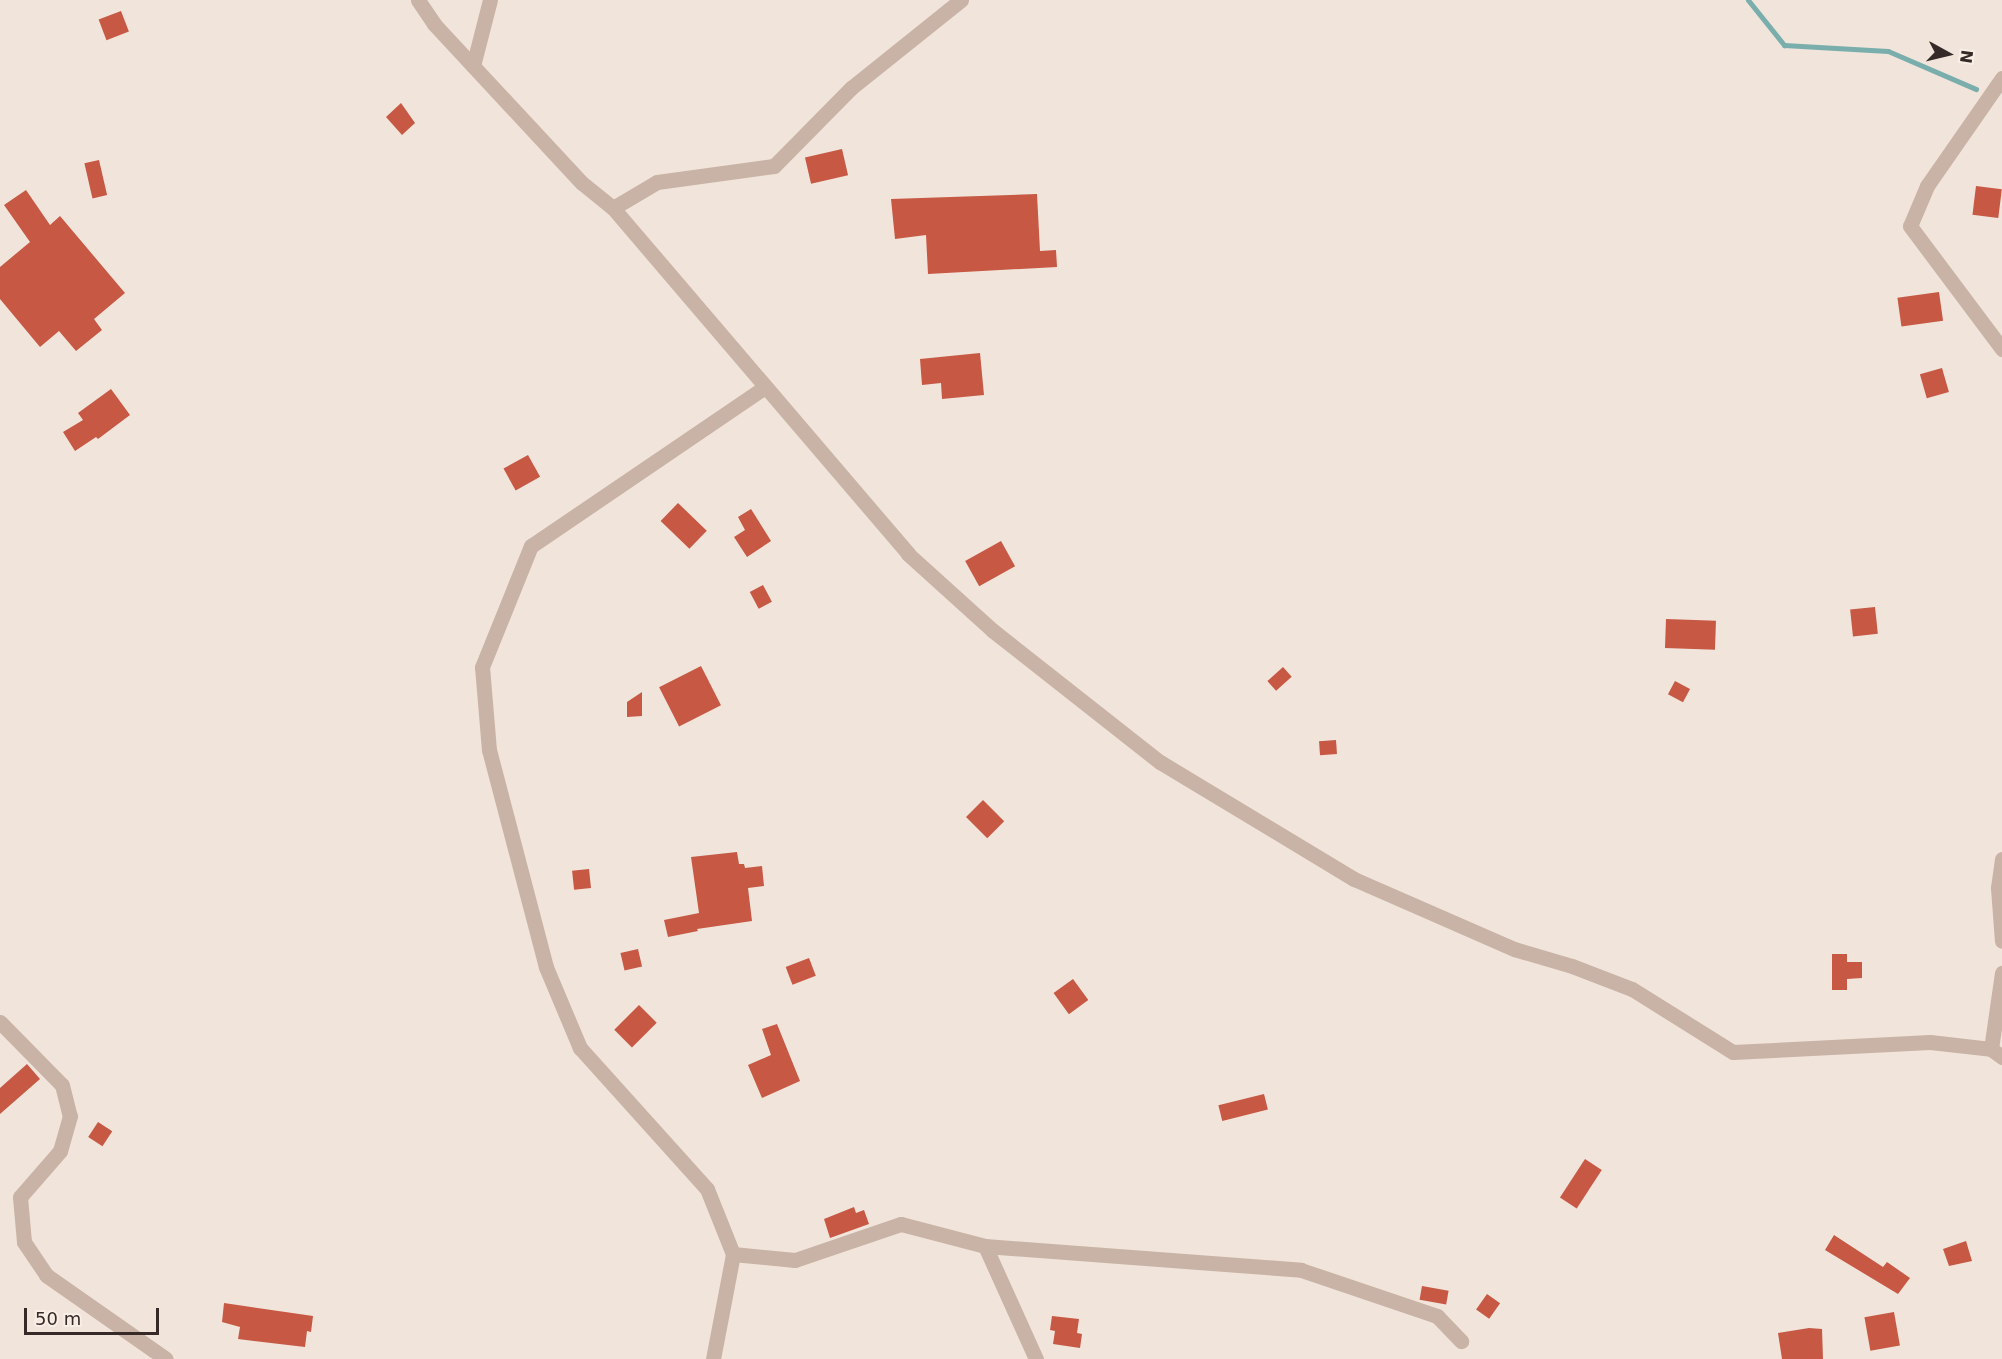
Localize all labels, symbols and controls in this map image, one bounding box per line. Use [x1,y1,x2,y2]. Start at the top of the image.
north arrow [1918,24,1978,84]
text: N [1956,49,1977,65]
scale bar [27,1296,162,1334]
text: 50 m [35,1308,81,1329]

